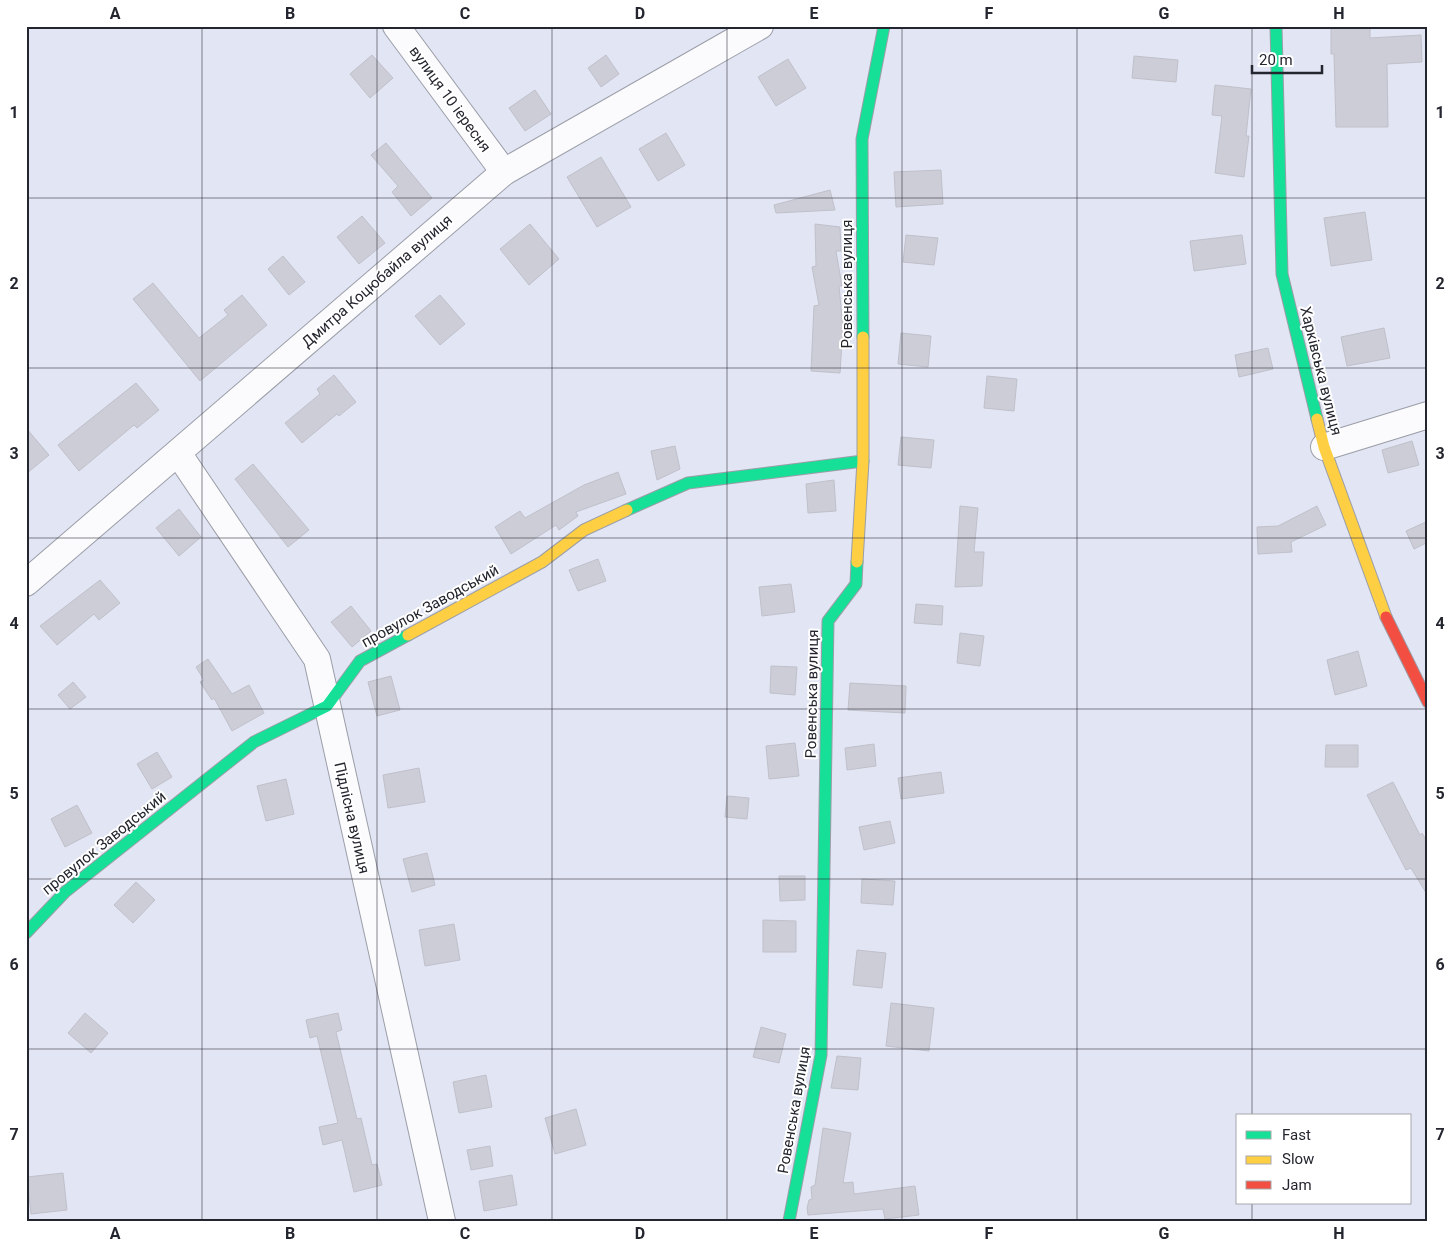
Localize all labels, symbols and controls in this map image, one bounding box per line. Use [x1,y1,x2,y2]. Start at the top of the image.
text: A [110,4,121,23]
text: B [285,4,295,23]
text: C [460,4,470,23]
text: D [635,4,645,23]
text: E [810,4,819,23]
text: F [985,4,994,23]
text: G [1159,4,1170,23]
text: H [1333,4,1345,23]
street label: вулиця 10 іересня [405,42,495,156]
scale bar [1252,42,1322,74]
text: 20 m [1259,51,1293,69]
text: 1 [9,103,19,122]
text: 1 [1435,103,1445,122]
street label: Дмитра Коцюбайла вулиця [298,211,456,351]
street label: Ровенська вулиця [838,220,856,348]
text: 2 [9,274,19,293]
text: 2 [1435,274,1445,293]
street label: Харківська вулиця [1296,305,1346,437]
text: 3 [9,444,19,463]
text: 3 [1435,444,1445,463]
street label: провулок Заводський [358,561,502,651]
text: 4 [9,614,19,633]
text: 4 [1435,614,1445,633]
street label: Ровенська вулиця [802,629,822,759]
street label: Підлісна вулиця [330,760,374,876]
text: 5 [9,784,19,803]
text: 5 [1435,784,1445,803]
street label: провулок Заводський [38,788,170,898]
text: 6 [9,955,19,974]
text: 6 [1435,955,1445,974]
street label: Ровенська вулиця [774,1045,814,1175]
legend [1236,1114,1412,1204]
text: 7 [9,1125,19,1144]
text: 7 [1435,1125,1445,1144]
text: Fast [1282,1126,1311,1144]
text: Slow [1282,1150,1314,1168]
text: Jam [1282,1176,1312,1194]
text: A [110,1224,121,1243]
text: B [285,1224,295,1243]
text: C [460,1224,470,1243]
text: D [635,1224,645,1243]
text: E [810,1224,819,1243]
text: F [985,1224,994,1243]
text: G [1159,1224,1170,1243]
text: H [1333,1224,1345,1243]

